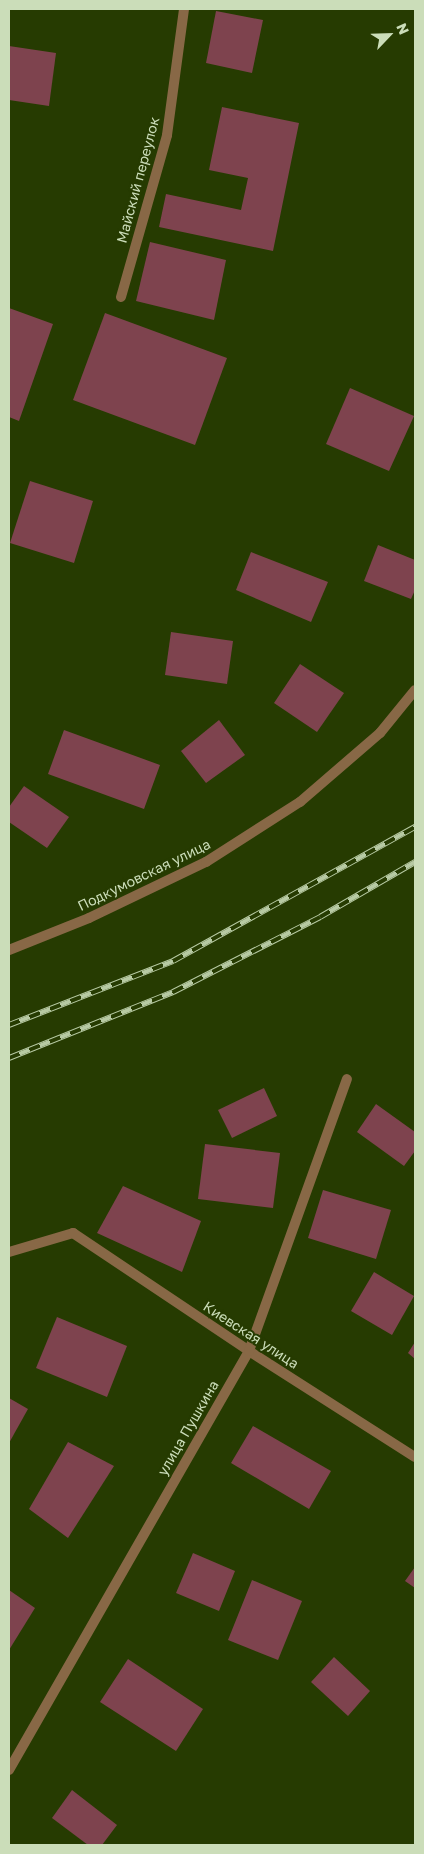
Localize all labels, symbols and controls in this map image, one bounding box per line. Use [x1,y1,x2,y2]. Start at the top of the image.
north arrow [364,10,414,60]
text: N [393,20,413,37]
street label: Майский переулок [113,115,163,245]
street label: Подкумовская улица [75,836,213,914]
street label: Киевская улица [200,1298,302,1372]
street label: улица Пушкина [154,1377,222,1479]

